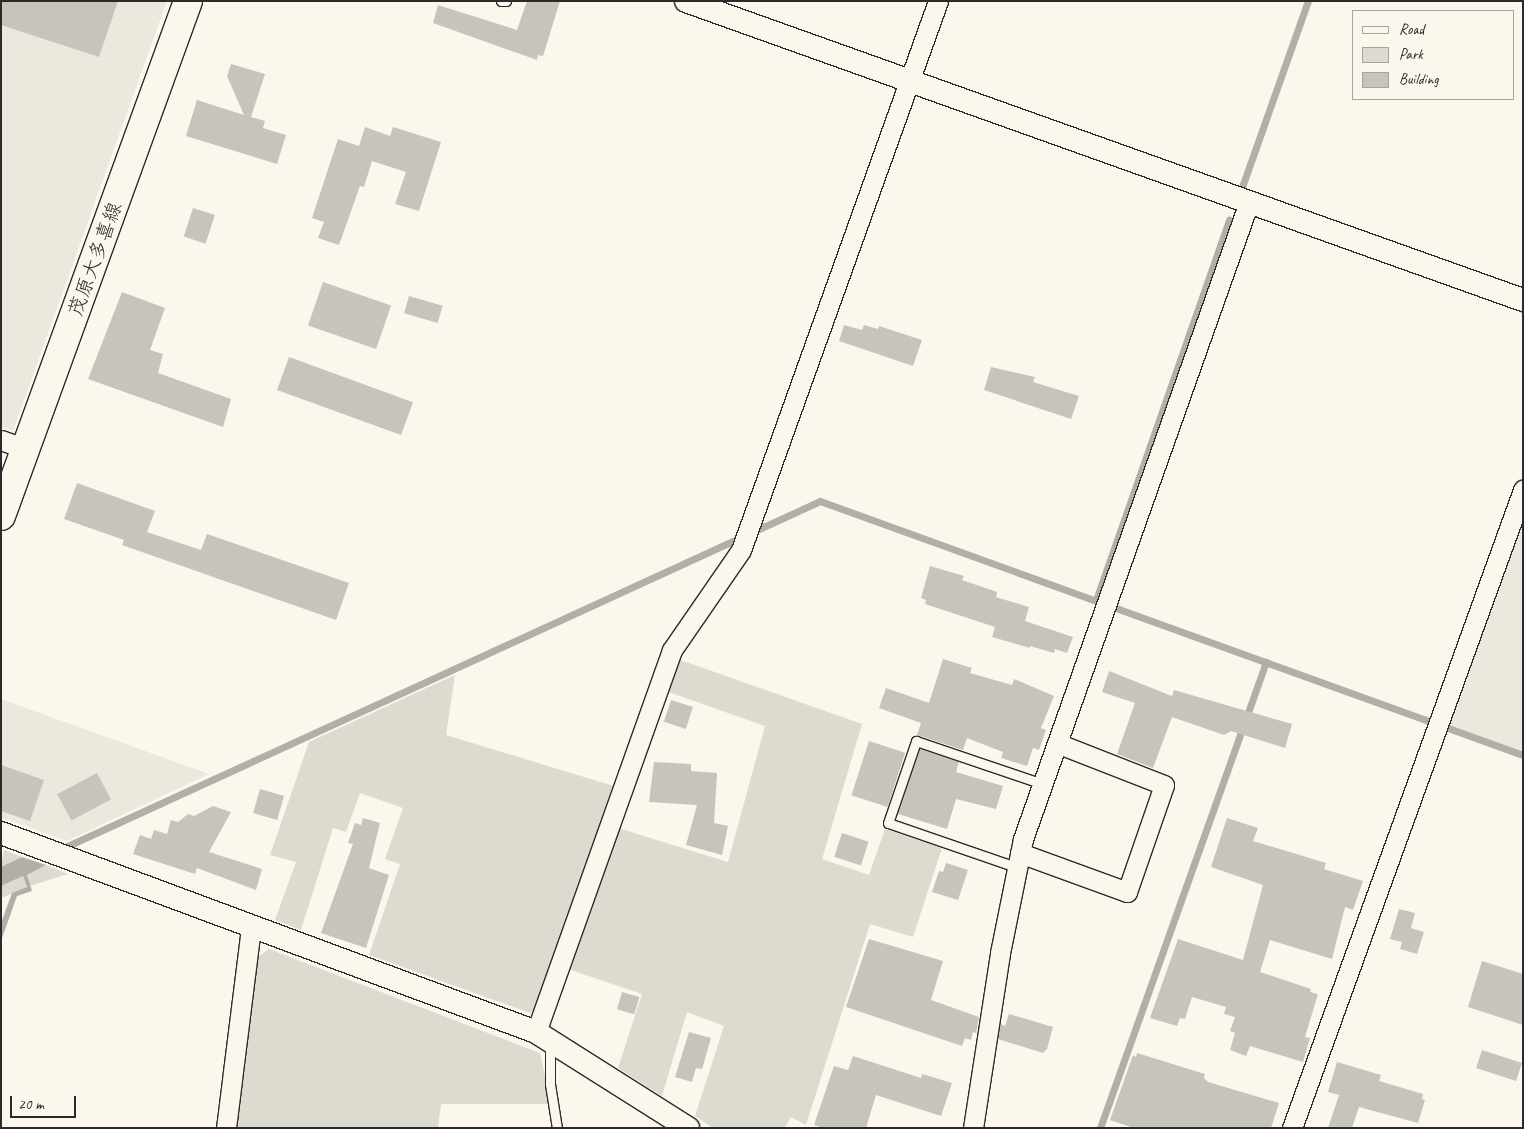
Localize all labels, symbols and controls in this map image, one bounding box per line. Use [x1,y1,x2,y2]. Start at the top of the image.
legend [1352,10,1514,100]
text: Road [1399,20,1424,39]
text: Park [1399,45,1423,64]
text: Building [1399,70,1438,89]
street label: 茂原大多喜線 [63,199,127,319]
scale bar [12,1086,79,1118]
text: 20 m [18,1095,44,1114]

